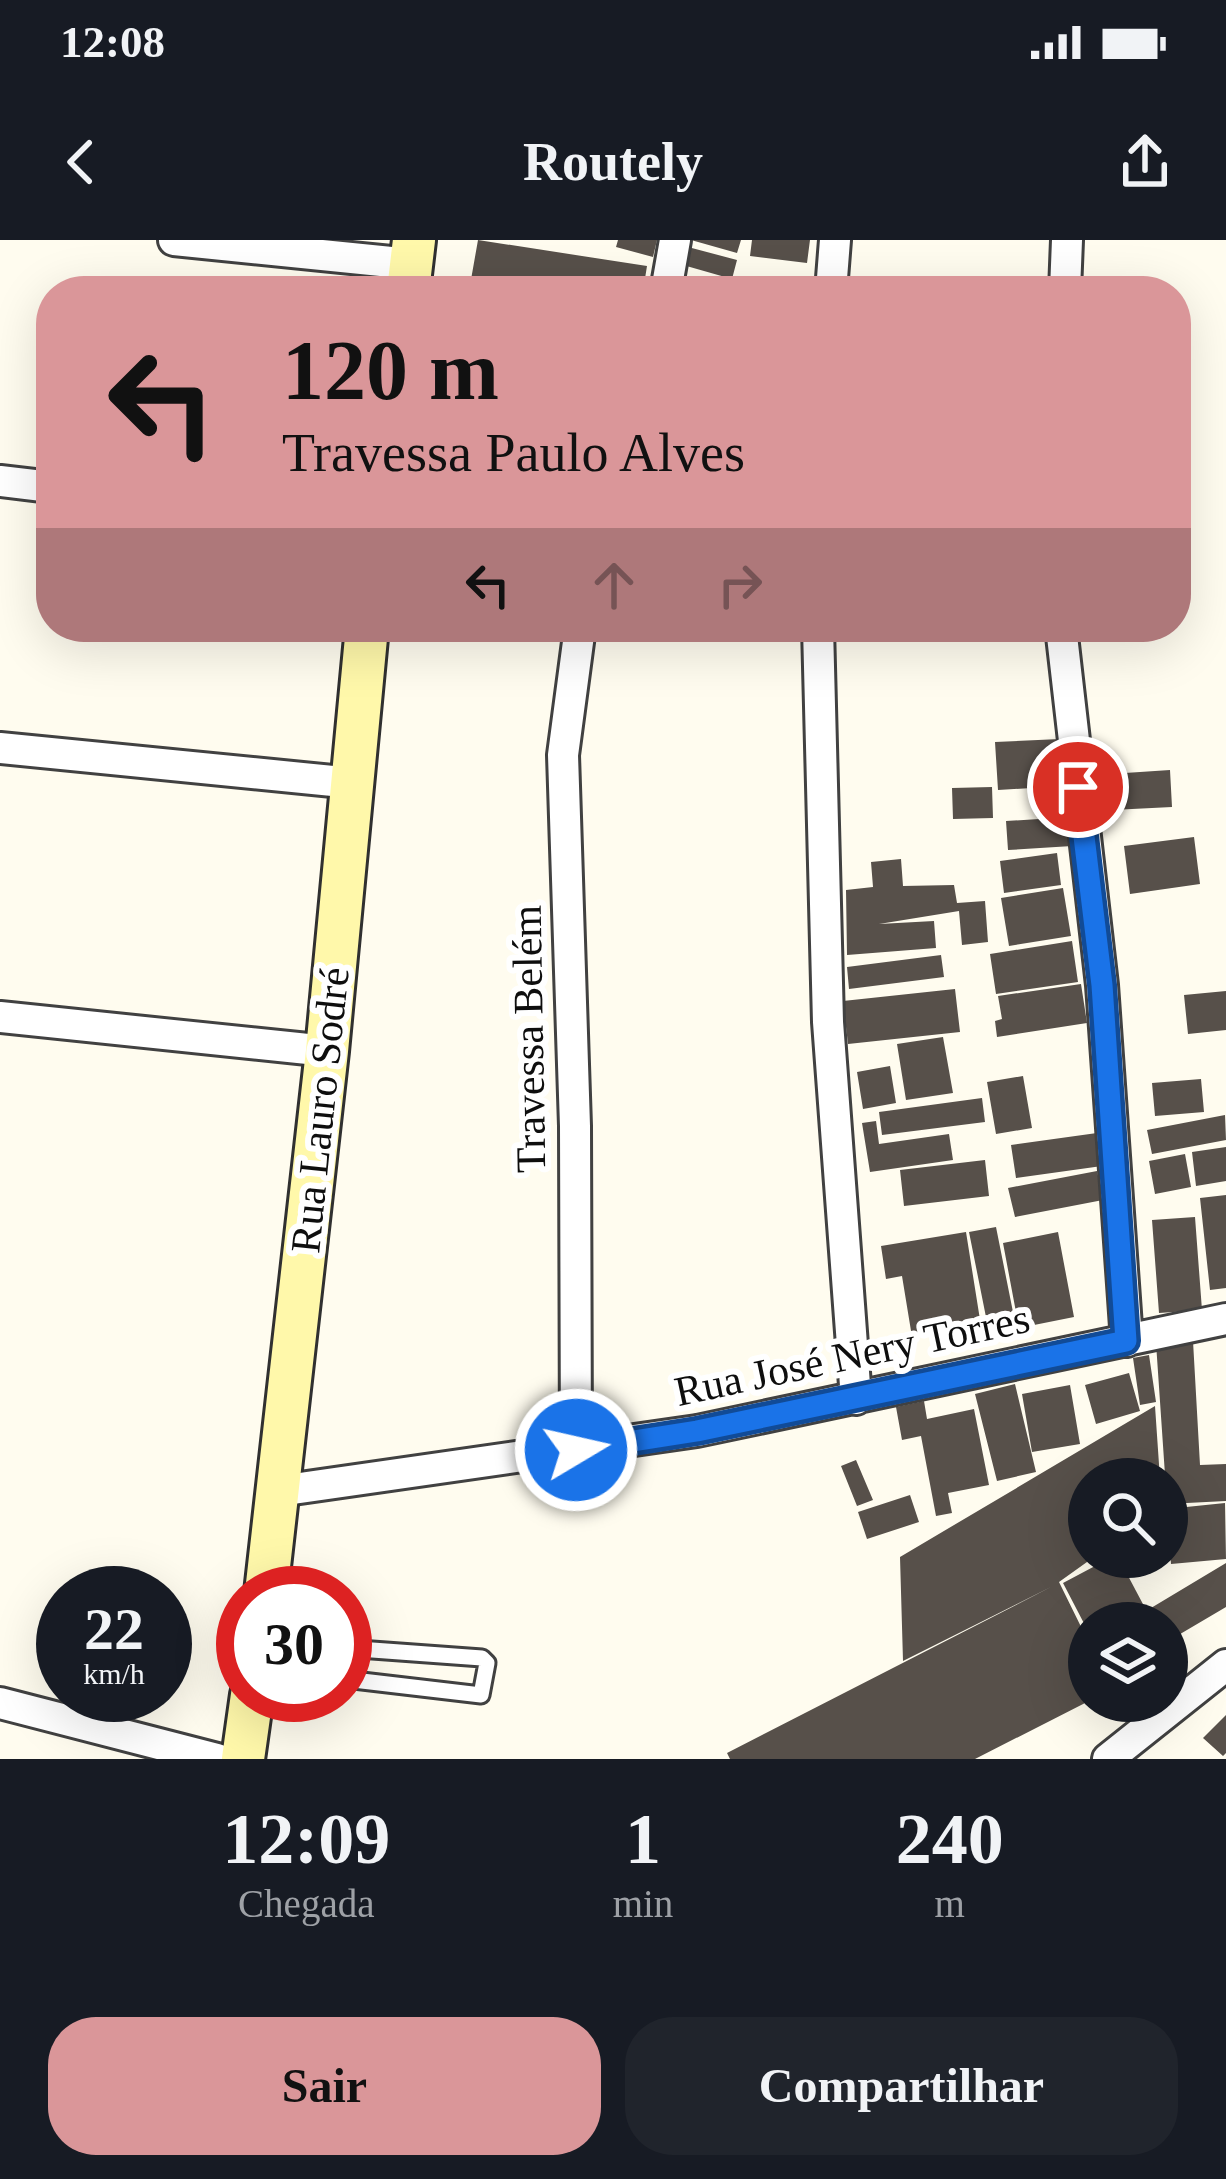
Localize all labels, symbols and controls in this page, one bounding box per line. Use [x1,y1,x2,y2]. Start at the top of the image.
text: 12:08 [60,17,165,67]
icon: back [48,129,114,195]
icon: share [1112,129,1178,195]
text: Routely [523,132,703,192]
icon: left [84,324,240,480]
text: 120 m [282,324,499,417]
text: Travessa Paulo Alves [282,423,745,483]
icon: left [455,552,521,618]
icon: ahead [581,552,647,618]
icon: right [707,552,773,618]
pin [1027,736,1129,838]
icon: arrive [1045,754,1111,820]
street label: Travessa Belém [504,904,554,1173]
street label: Rua Lauro Sodré [282,965,358,1255]
street label: Rua José Nery Torres [670,1295,1034,1415]
position arrow [513,1387,639,1513]
map controls [1068,1458,1188,1722]
button: search [1068,1458,1188,1578]
speed limit sign: 30 [216,1566,372,1722]
text: 22 [84,1596,144,1662]
button: layers [1068,1602,1188,1722]
text: km/h [83,1657,145,1690]
text: 12:09 [222,1799,390,1879]
text: 1 [625,1799,661,1879]
text: 240 [896,1799,1004,1879]
text: Chegada [238,1882,375,1925]
text: min [613,1882,673,1925]
text: m [934,1882,965,1925]
button: Sair [48,2017,601,2155]
button: Compartilhar [625,2017,1178,2155]

